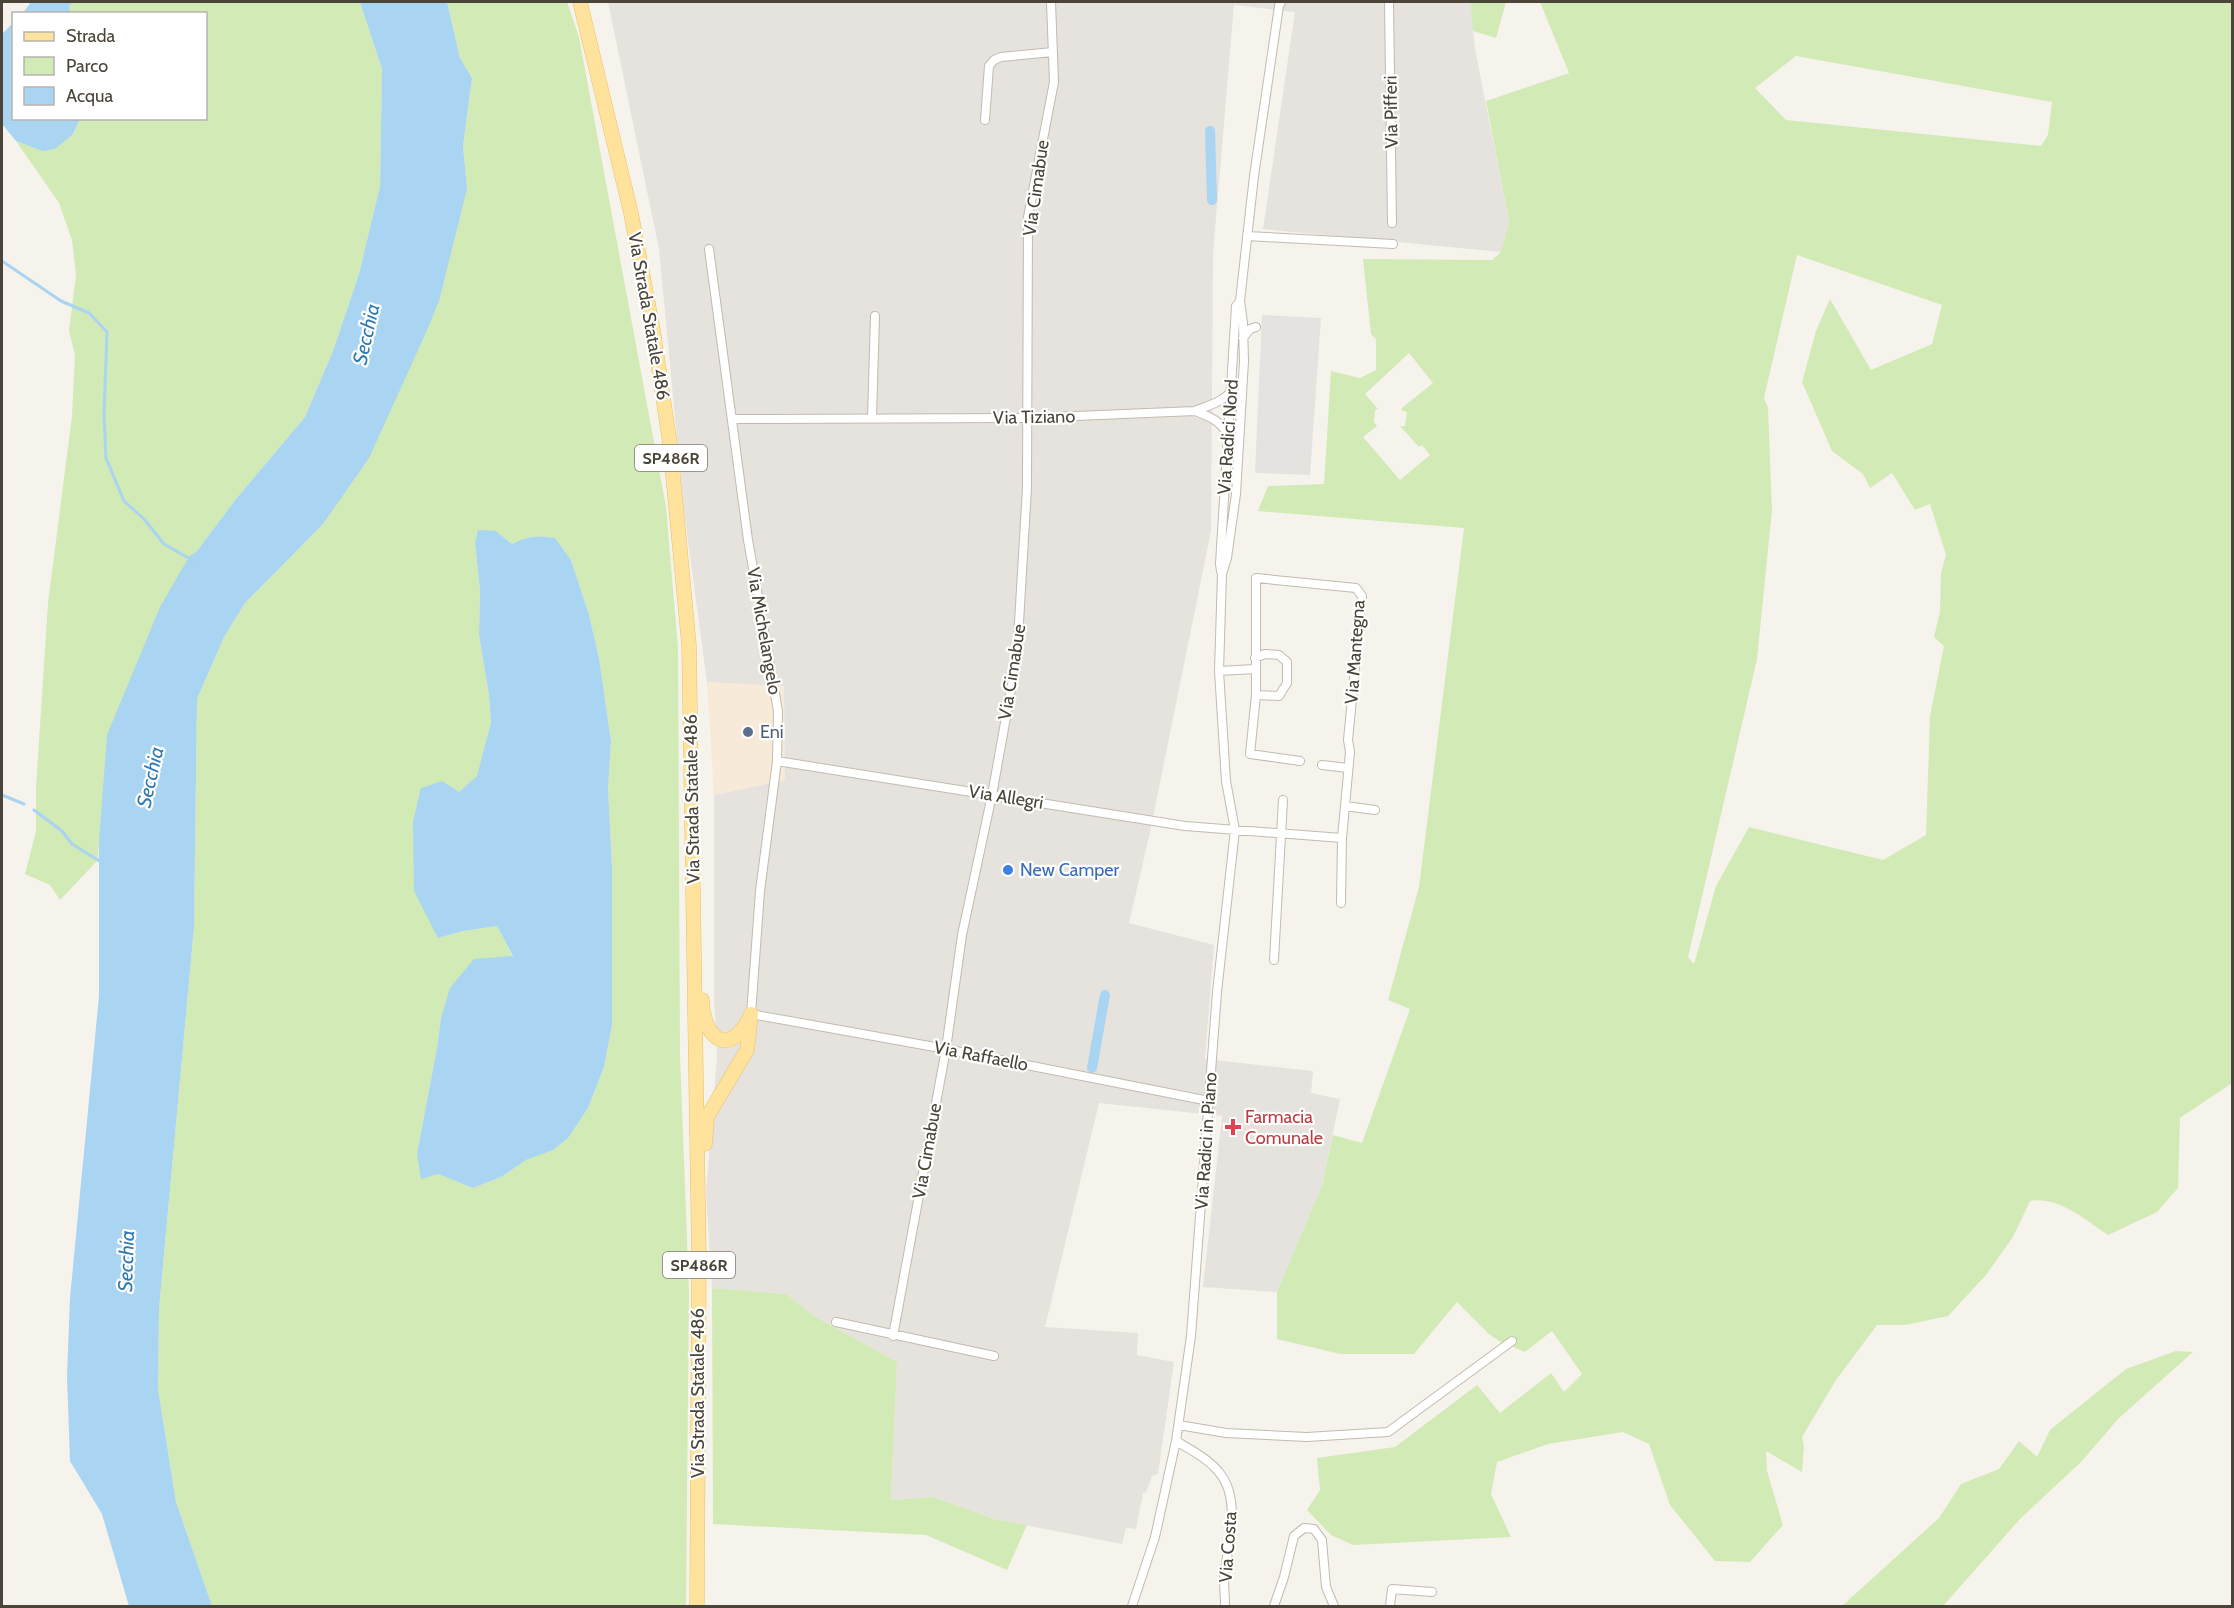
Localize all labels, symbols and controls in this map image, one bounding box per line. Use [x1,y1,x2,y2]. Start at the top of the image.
legend [12,12,207,120]
text: Strada [66,25,116,47]
text: Parco [66,55,108,77]
street label: Via Pifferi [1379,75,1403,149]
text: Acqua [66,85,113,107]
street label: Via Cimabue [1018,139,1054,237]
street label: Via Strada Statale 486 [623,230,675,402]
water label: Secchia [347,301,385,367]
street label: Via Radici Nord [1213,379,1243,495]
street label: Via Tiziano [993,405,1075,429]
road number: SP486R [635,445,707,471]
street label: Via Michelangelo [742,566,786,696]
street label: Via Mantegna [1340,599,1370,705]
street label: Via Cimabue [994,622,1030,722]
street label: Via Strada Statale 486 [680,714,704,884]
place label: Eni [760,721,784,743]
marker: Eni [741,725,755,739]
water label: Secchia [131,744,169,810]
street label: Via Allegri [967,780,1045,814]
place label: New Camper [1020,859,1119,881]
marker: New Camper [1001,863,1015,877]
street label: Via Raffaello [932,1036,1030,1076]
street label: Via Radici in Piano [1190,1071,1222,1211]
street label: Via Cimabue [908,1101,946,1201]
place label: Farmacia Comunale [1245,1106,1323,1149]
marker: Farmacia Comunale [1226,1120,1240,1134]
water label: Secchia [113,1230,139,1292]
road number: SP486R [663,1252,735,1278]
street label: Via Strada Statale 486 [687,1308,709,1478]
street label: Via Costa [1215,1510,1241,1583]

